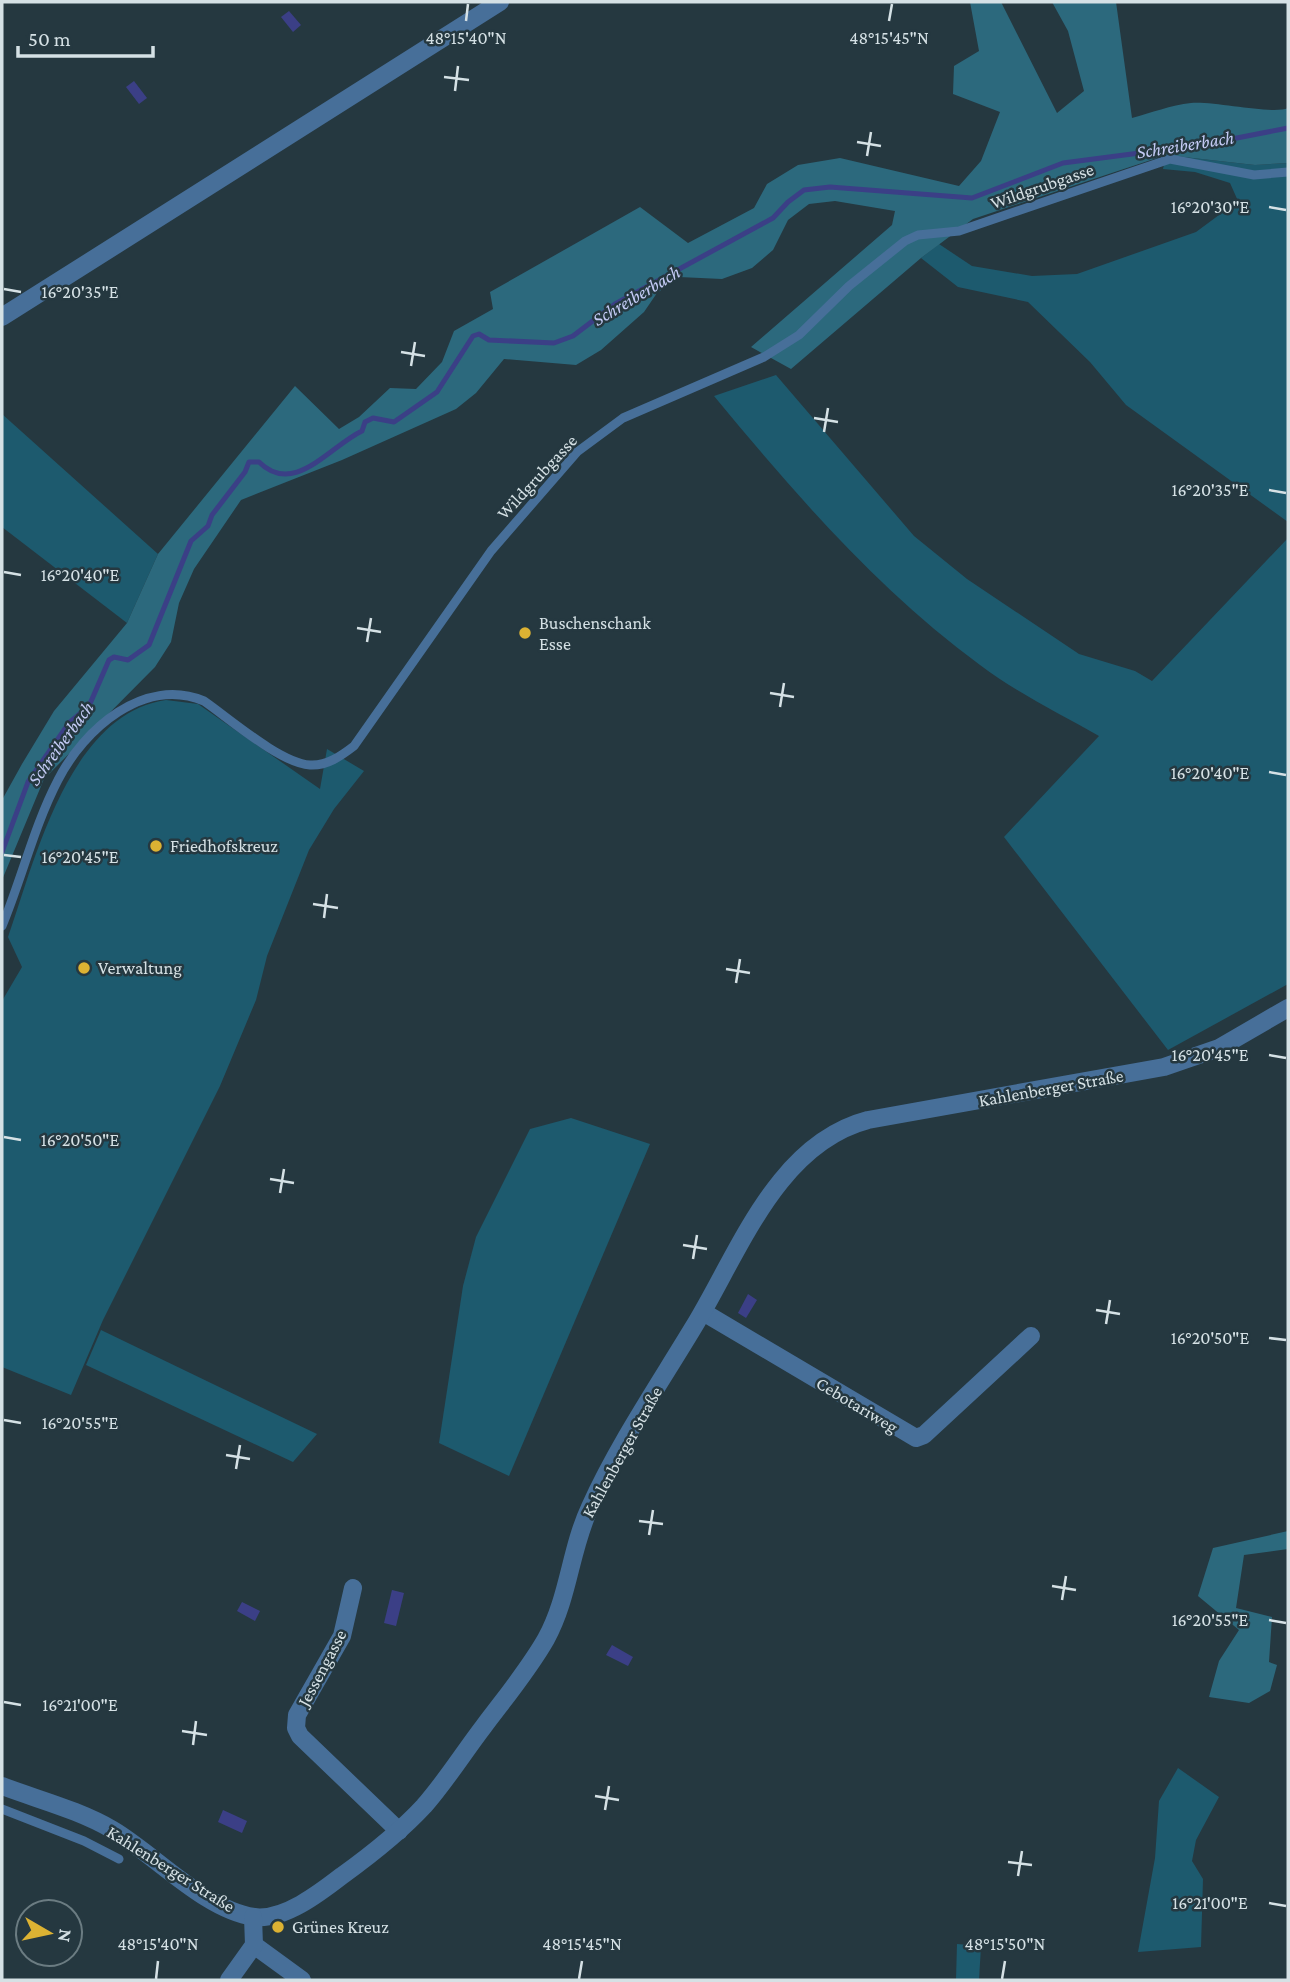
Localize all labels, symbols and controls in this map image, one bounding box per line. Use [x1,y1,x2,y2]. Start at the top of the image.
scale bar [18,14,152,58]
text: 50 m [28,27,71,51]
text: 48°15'40"N [425,28,507,48]
text: 48°15'45"N [849,28,929,48]
water label: Schreiberbach [1135,126,1235,163]
street label: Wildgrubgasse [988,159,1096,213]
text: 16°20'30"E [1171,197,1250,217]
water label: Schreiberbach [589,261,684,330]
text: 16°20'35"E [41,282,119,302]
street label: Wildgrubgasse [493,431,581,523]
text: 16°20'35"E [1171,480,1249,500]
text: 16°20'40"E [41,565,120,585]
place label: Buschenschank Esse [539,613,651,654]
marker: Buschenschank Esse [517,625,533,641]
water label: Schreiberbach [23,697,98,789]
text: 16°20'40"E [1171,763,1250,783]
place label: Friedhofskreuz [170,836,278,856]
marker: Friedhofskreuz [148,838,164,854]
text: 16°20'45"E [41,847,119,867]
place label: Verwaltung [98,958,182,978]
marker: Verwaltung [76,960,92,976]
text: 16°20'45"E [1171,1045,1249,1065]
street label: Kahlenberger Straße [977,1065,1125,1111]
text: 16°20'50"E [41,1130,119,1150]
text: 16°20'50"E [1171,1328,1249,1348]
street label: Cebotariweg [813,1373,902,1437]
street label: Kahlenberger Straße [578,1383,666,1521]
text: 16°20'55"E [42,1413,119,1433]
text: 16°20'55"E [1172,1610,1249,1630]
street label: Jessengasse [293,1626,351,1712]
text: 16°21'00"E [42,1695,118,1715]
street label: Kahlenberger Straße [103,1822,239,1916]
text: 16°21'00"E [1172,1893,1248,1913]
north arrow [14,1898,84,1968]
place label: Grünes Kreuz [292,1917,389,1937]
marker: Grünes Kreuz [270,1919,286,1935]
text: N [54,1928,77,1944]
text: 48°15'40"N [117,1934,199,1954]
text: 48°15'45"N [542,1934,622,1954]
text: 48°15'50"N [965,1934,1046,1954]

